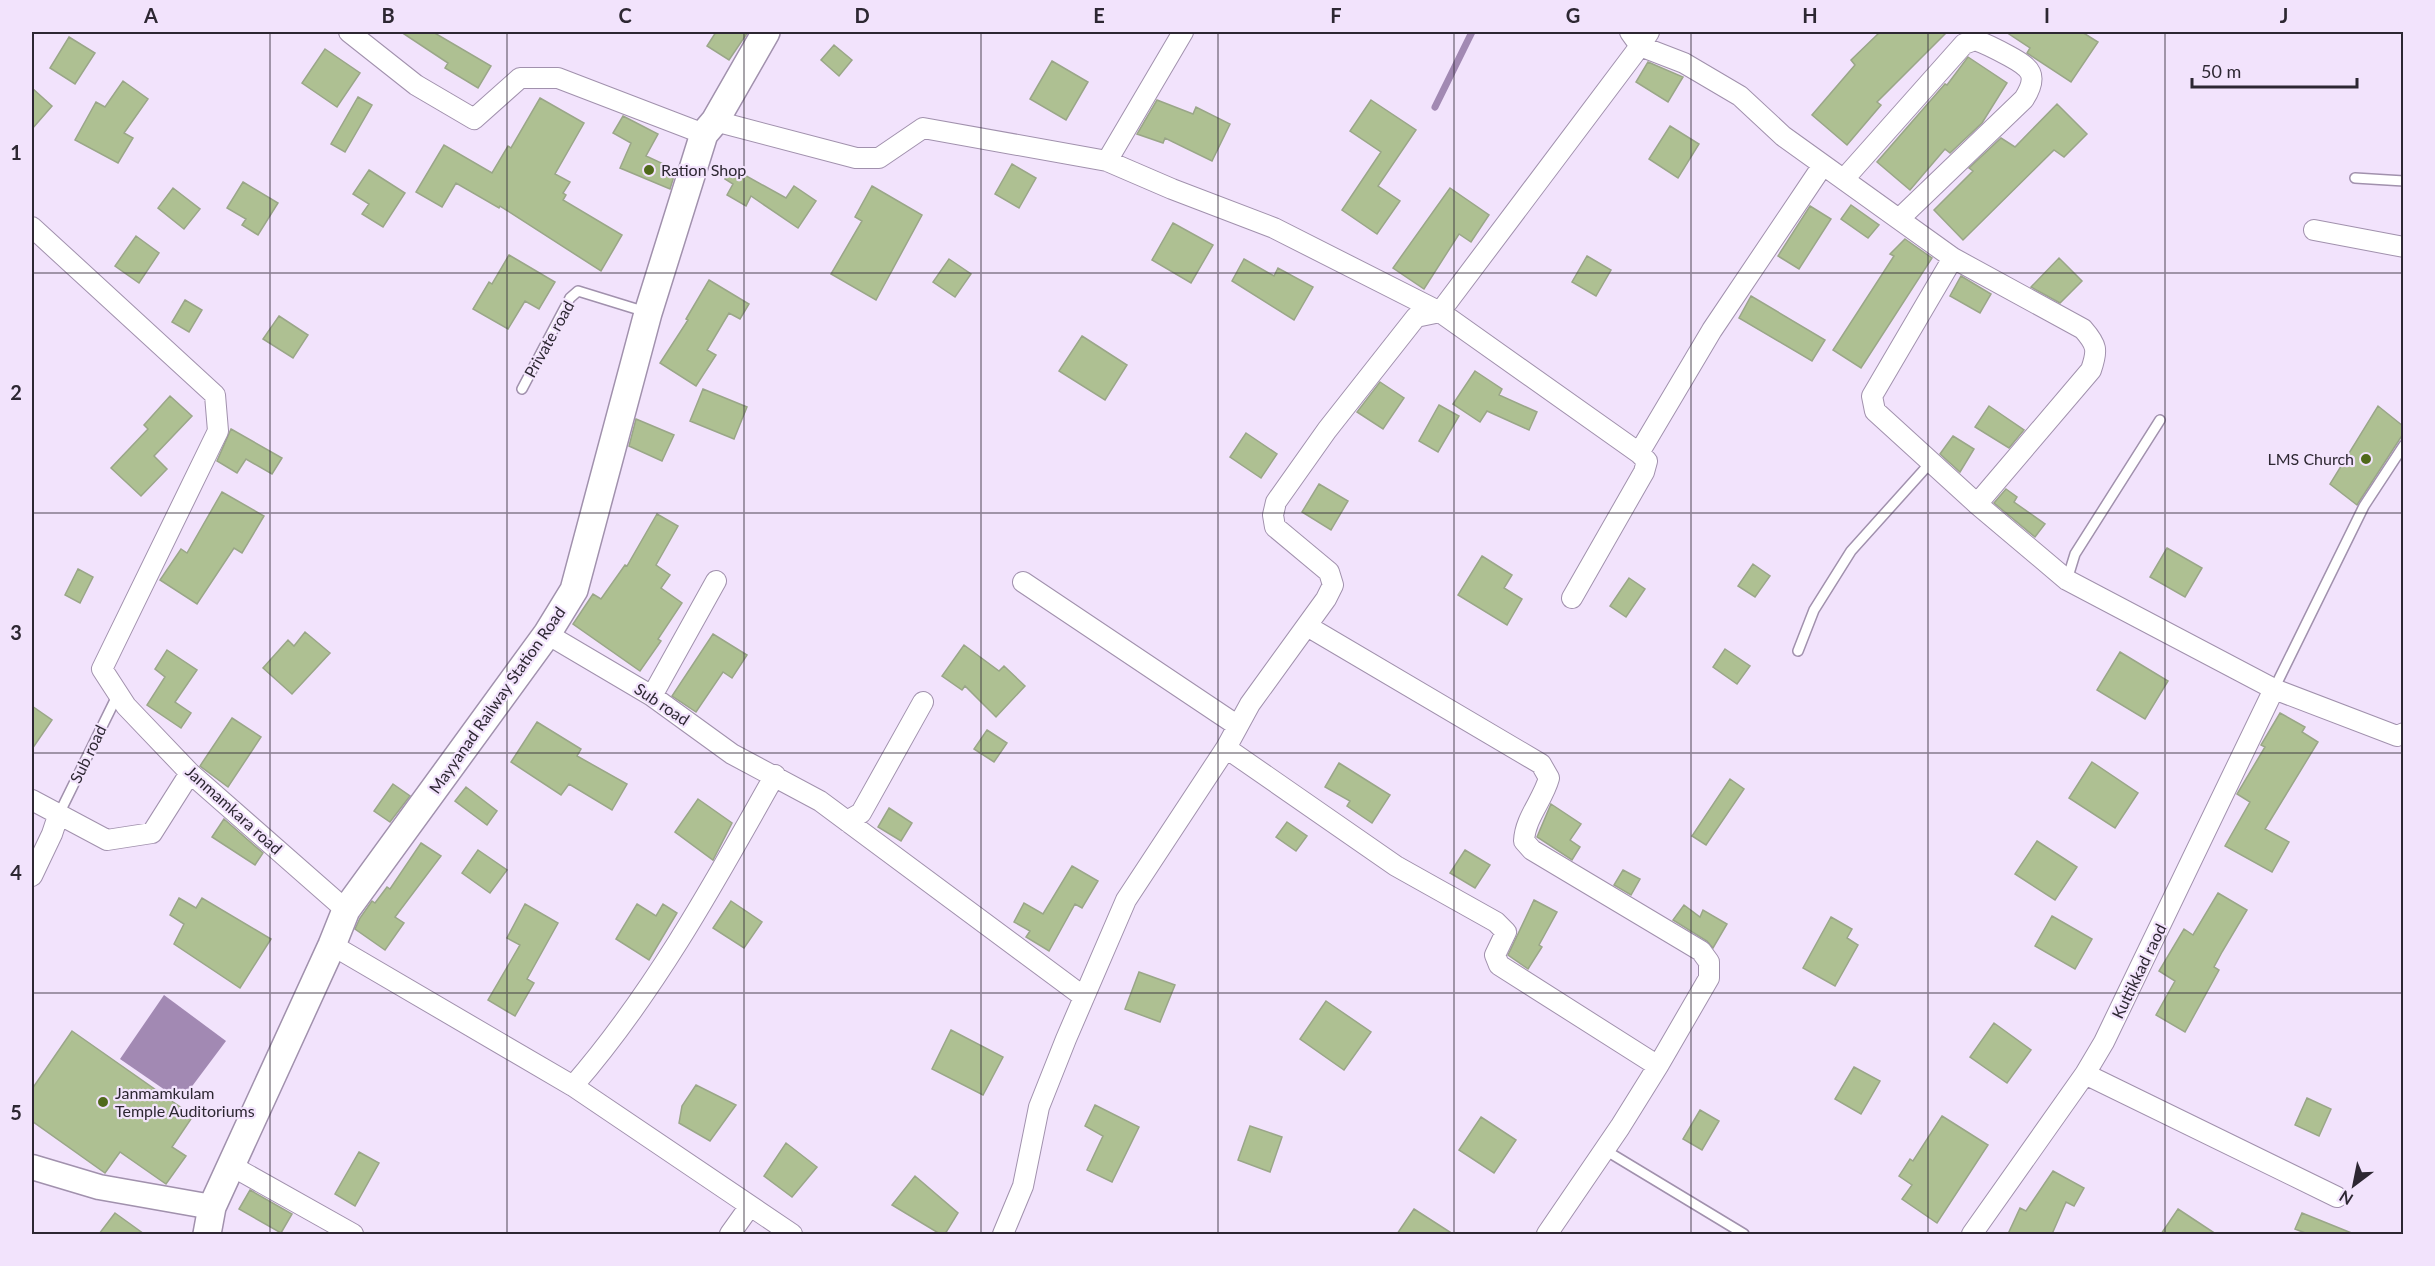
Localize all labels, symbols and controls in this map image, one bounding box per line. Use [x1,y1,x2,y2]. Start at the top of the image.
text: A [143,3,158,27]
text: B [381,3,395,27]
text: C [618,3,632,27]
text: D [854,3,870,27]
text: E [1093,3,1105,27]
text: F [1330,3,1342,27]
text: G [1566,3,1580,27]
text: H [1802,3,1818,27]
text: I [2044,3,2050,27]
text: J [2280,3,2288,27]
scale bar [2192,51,2357,89]
text: 50 m [2201,60,2241,82]
text: 1 [10,140,22,164]
place label: Ration Shop [661,160,746,179]
marker: Ration Shop [642,163,656,177]
street label: Private road [520,297,577,380]
text: 2 [10,380,22,404]
place label: LMS Church [2268,449,2354,468]
marker: LMS Church [2359,452,2373,466]
street label: Mayyanad Railway Station Road [425,603,569,797]
text: 3 [10,620,22,644]
street label: Sub road [631,678,693,729]
street label: Sub road [65,722,110,786]
street label: Janmamkara road [182,761,286,858]
text: 4 [10,860,22,884]
street label: Kuttikkad raod [2107,920,2170,1021]
place label: Janmamkulam Temple Auditoriums [115,1083,255,1120]
marker: Janmamkulam Temple Auditoriums [96,1095,110,1109]
text: 5 [10,1100,22,1124]
north arrow [2324,1155,2384,1215]
text: N [2336,1187,2356,1209]

